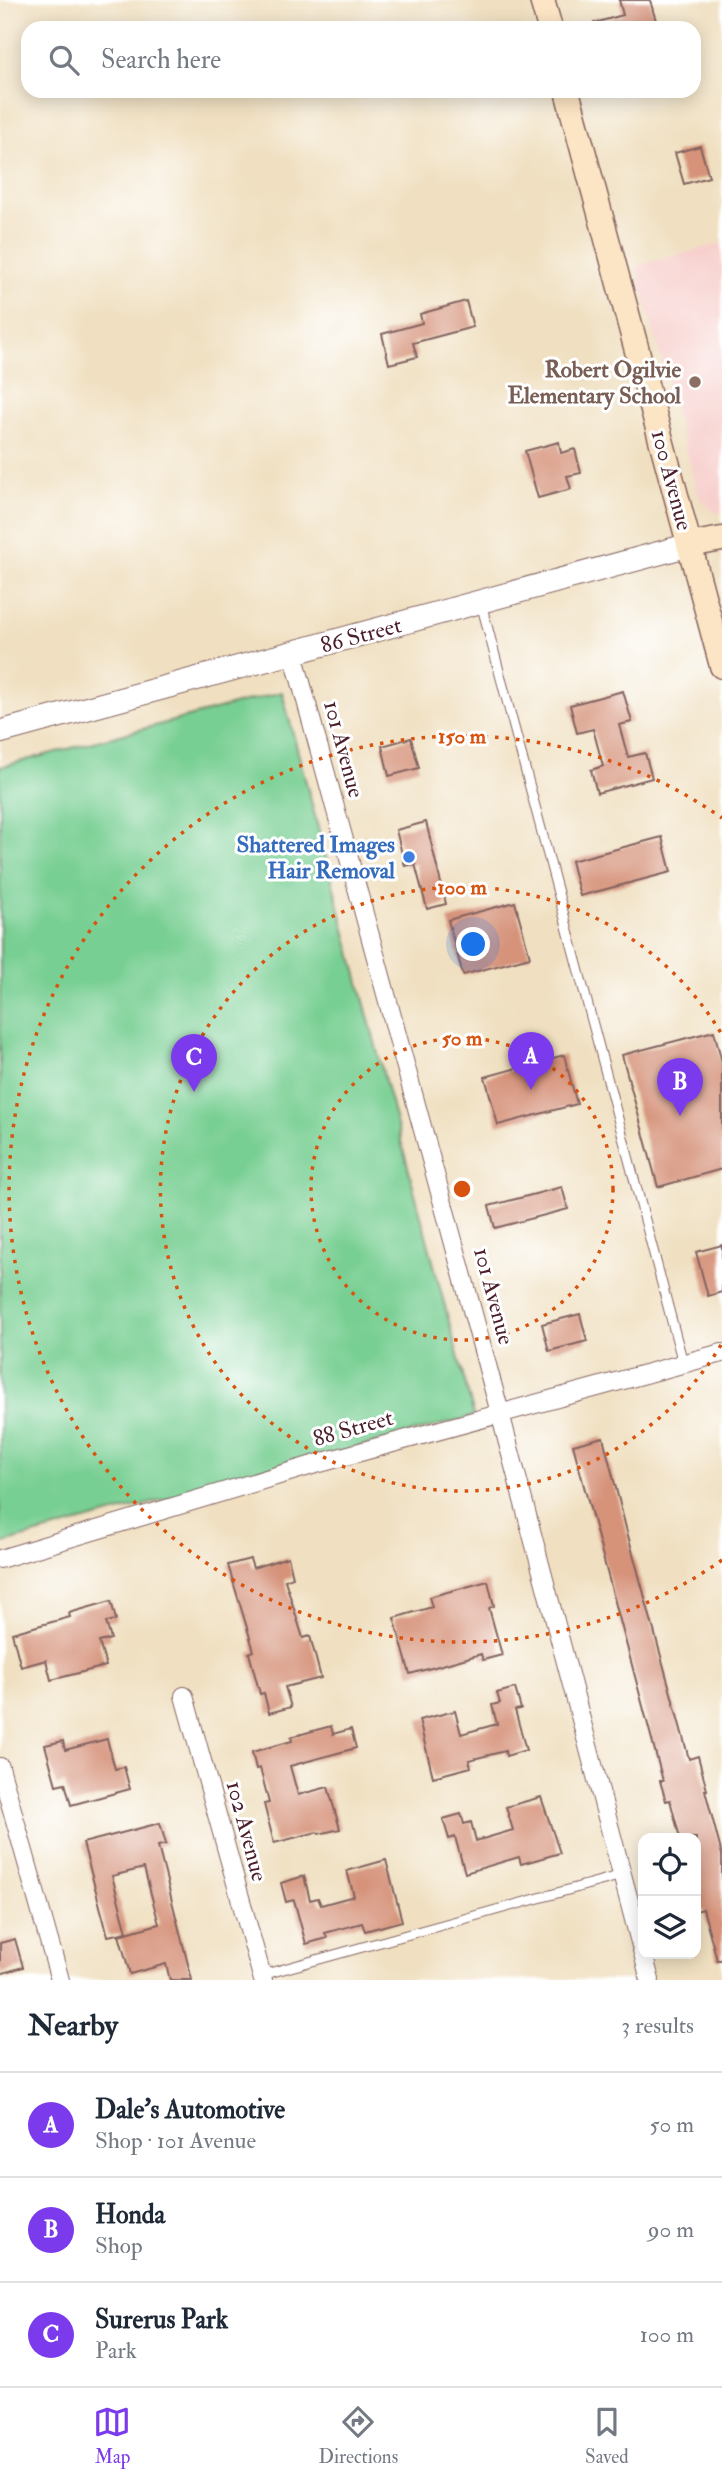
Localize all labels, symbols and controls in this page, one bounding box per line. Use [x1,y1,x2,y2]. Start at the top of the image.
search box [21,21,701,98]
icon: search [45,41,83,79]
text: Search here [101,44,221,76]
place label: Robert Ogilvie Elementary School [507,355,682,411]
marker: Robert Ogilvie Elementary School [687,374,703,390]
street label: 100 Avenue [645,426,699,534]
street label: 86 Street [317,610,405,660]
street label: 101 Avenue [317,697,371,801]
text: 150 m [438,723,487,750]
place label: Shattered Images Hair Removal [236,830,396,885]
marker: Shattered Images Hair Removal [401,849,417,865]
text: 100 m [437,874,488,901]
your location [456,927,490,961]
text: 50 m [442,1025,483,1052]
pin: A [508,1032,554,1090]
pin: C [171,1034,217,1092]
pin: B [657,1058,703,1116]
centre of rings [450,1177,474,1201]
street label: 101 Avenue [467,1244,521,1348]
street label: 88 Street [310,1403,396,1453]
street label: 102 Avenue [220,1778,274,1885]
map controls [638,1833,701,1959]
button: locate [638,1833,701,1896]
button: layers [638,1896,701,1959]
text: Nearby [28,2007,118,2044]
text: 3 results [621,2011,694,2040]
text: Dale's Automotive [95,2094,285,2126]
text: A [44,2110,58,2139]
text: 50 m [650,2110,694,2139]
text: Shop · 101 Avenue [95,2126,256,2155]
text: Honda [95,2199,165,2231]
text: B [43,2215,59,2244]
text: 90 m [648,2215,694,2244]
text: Shop [95,2231,143,2260]
text: Surerus Park [95,2304,228,2336]
text: C [43,2320,59,2349]
text: 100 m [640,2320,694,2349]
text: Park [95,2336,137,2365]
tab: Map [93,2403,131,2469]
tab: Directions [318,2403,398,2469]
tab: Saved [585,2403,629,2469]

